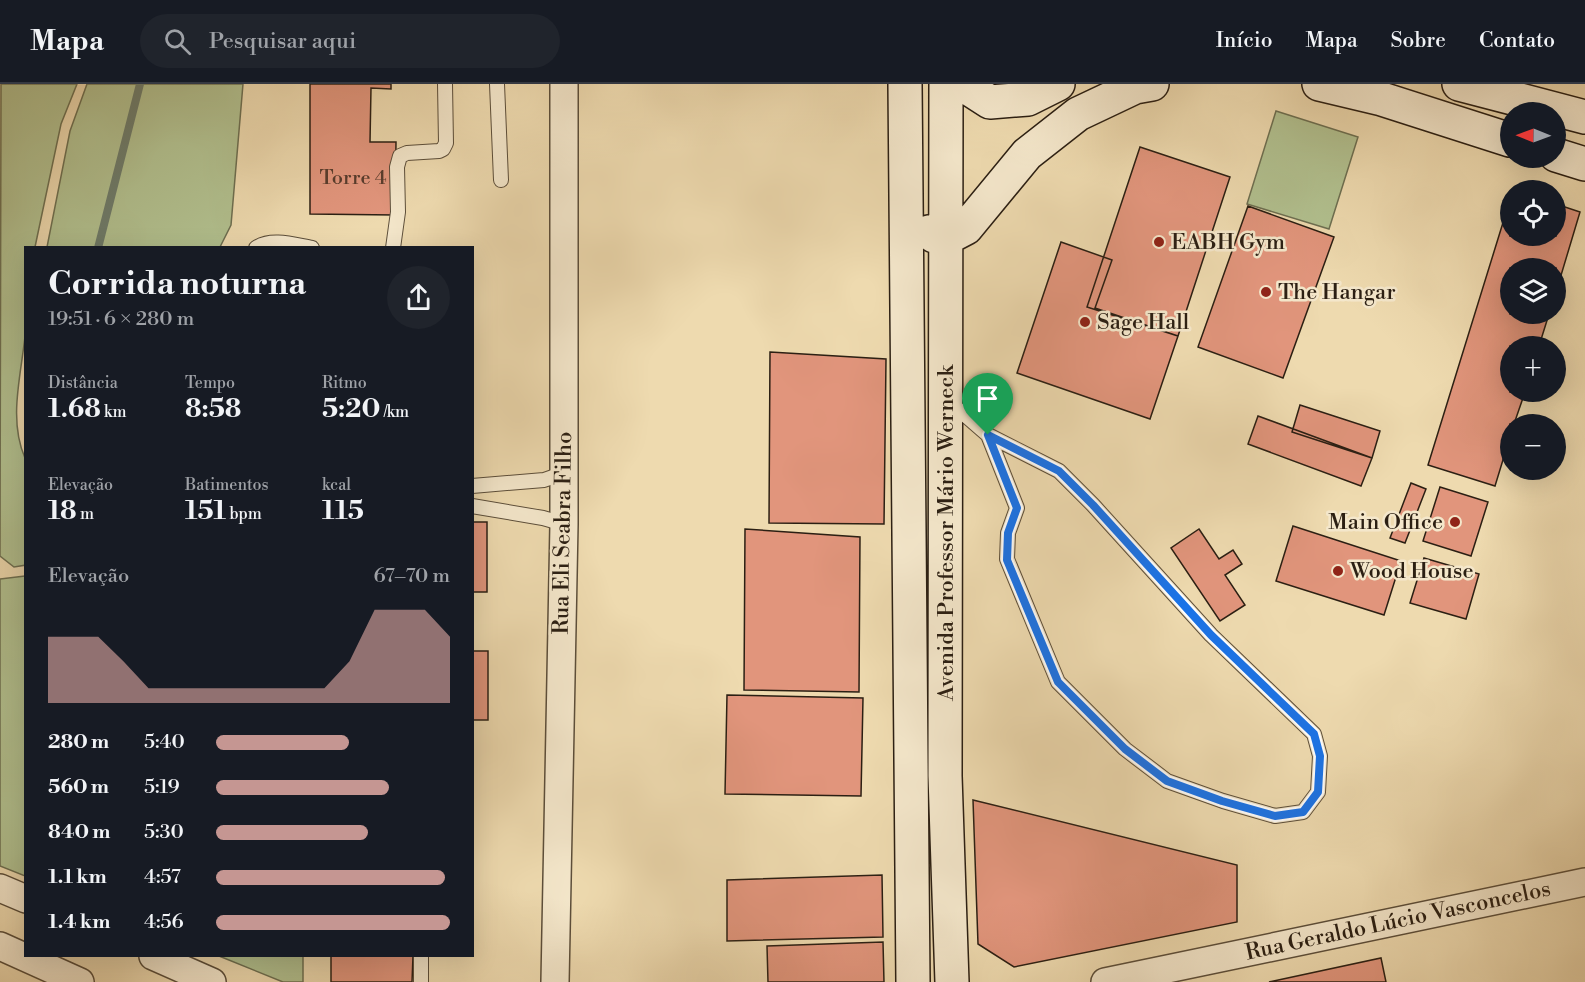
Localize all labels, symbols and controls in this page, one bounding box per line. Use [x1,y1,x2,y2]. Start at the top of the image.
search box [140,14,560,68]
text: Mapa [30,24,104,59]
icon: search [161,25,194,58]
text: Pesquisar aqui [209,28,356,55]
text: Início [1216,28,1273,54]
text: Mapa [1306,28,1358,54]
text: Sobre [1391,28,1446,54]
text: Contato [1479,28,1555,54]
north arrow [1500,102,1566,168]
map controls [1500,102,1566,480]
house number: Torre 4 [319,166,387,191]
button: locate [1500,180,1566,246]
place label: EABH Gym [1171,229,1285,256]
marker: EABH Gym [1152,235,1166,249]
button: layers [1500,258,1566,324]
text: Corrida noturna [48,264,306,305]
button: share [387,266,450,329]
place label: The Hangar [1278,279,1396,306]
marker: The Hangar [1259,285,1273,299]
text: 19:51 · 6 × 280 m [48,307,194,332]
place label: Sage Hall [1097,309,1190,336]
marker: Sage Hall [1078,315,1092,329]
button: + [1500,336,1566,402]
street label: Avenida Professor Mário Werneck [933,364,960,702]
text: Distância [48,373,118,393]
text: Tempo [185,373,235,393]
text: Ritmo [322,373,367,393]
pin [962,373,1013,435]
icon: arrive [971,382,1004,415]
text: 1.68 [48,393,101,425]
text: 8:58 [185,393,241,425]
text: 5:20 [322,393,380,425]
text: km [101,402,126,422]
text: /km [380,402,409,422]
button: − [1500,414,1566,480]
street label: Rua Eli Seabra Filho [548,431,578,635]
text: Elevação [48,475,113,495]
text: Batimentos [185,475,268,495]
text: kcal [322,475,351,495]
text: 18 [48,495,77,527]
text: 151 [185,495,226,527]
text: 115 [322,495,364,527]
text: m [77,504,94,524]
text: bpm [226,504,262,524]
place label: Main Office [1328,509,1443,536]
marker: Main Office [1448,515,1462,529]
place label: Wood House [1349,558,1474,585]
text: Elevação [48,564,129,589]
text: 67–70 m [374,564,450,589]
marker: Wood House [1331,564,1345,578]
text: 280 m [48,730,109,755]
text: 5:40 [144,730,185,755]
text: 560 m [48,775,109,800]
text: 5:19 [144,775,180,800]
text: 840 m [48,820,110,845]
text: 5:30 [144,820,184,845]
text: 1.1 km [48,865,107,890]
text: 4:57 [144,865,181,890]
street label: Rua Geraldo Lúcio Vasconcelos [1243,875,1553,967]
text: 1.4 km [48,910,110,935]
text: 4:56 [144,910,184,935]

